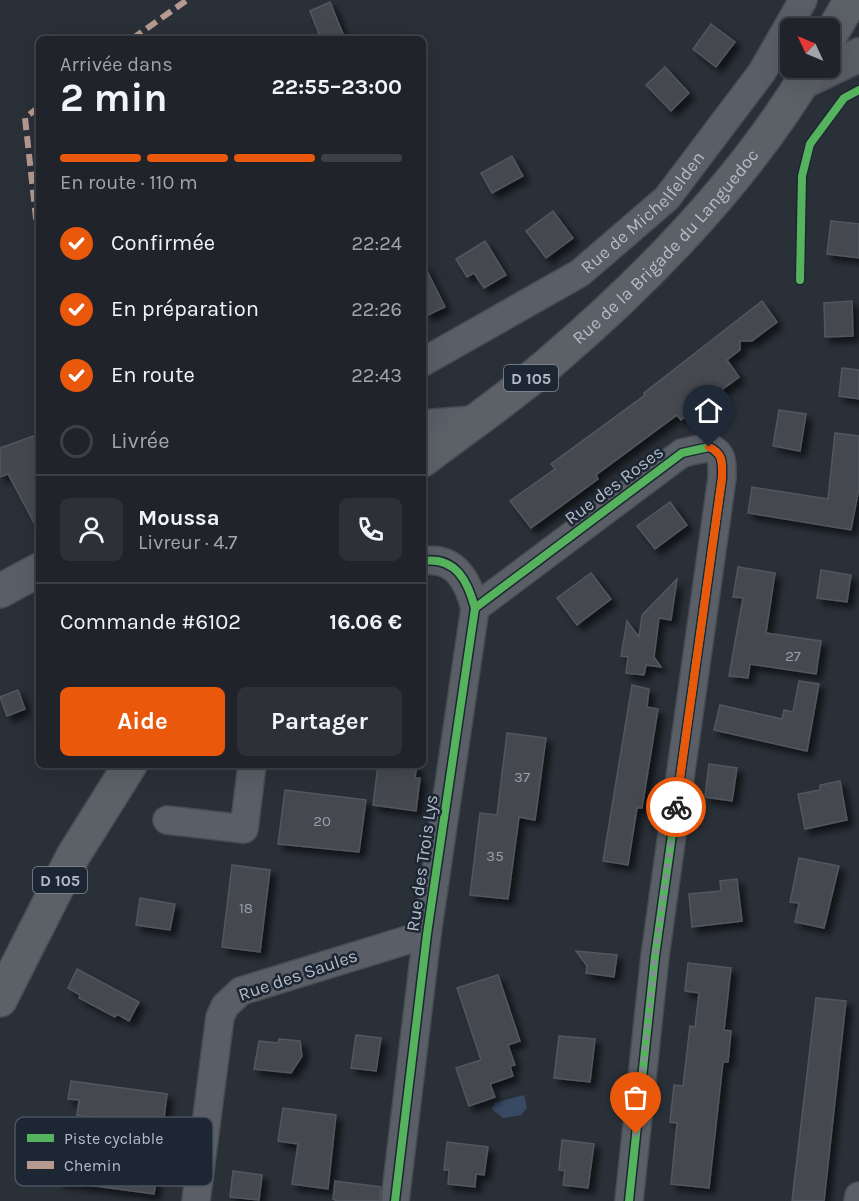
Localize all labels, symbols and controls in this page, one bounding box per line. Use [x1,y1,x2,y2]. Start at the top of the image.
north arrow [780,18,840,78]
map controls [780,18,840,78]
text: Arrivée dans [60,53,173,76]
text: 22:55–23:00 [272,74,402,100]
text: 2 min [60,75,168,121]
street label: Rue de la Brigade du Languedoc [568,145,763,349]
street label: Rue de Michelfelden [576,147,709,278]
text: En route · 110 m [60,171,198,194]
icon: check [60,227,93,260]
text: Confirmée [111,230,215,256]
text: 22:24 [351,232,402,255]
icon: check [60,293,93,326]
text: En préparation [111,296,259,322]
text: 22:26 [351,298,402,321]
icon: check [60,359,93,392]
text: En route [111,362,195,388]
text: 22:43 [351,364,402,387]
road number: D 105 [504,365,558,391]
pin [683,385,734,447]
icon: home [692,394,725,427]
text: Livrée [111,428,169,454]
street label: Rue des Roses [560,441,668,529]
button: person [60,498,123,561]
button: phone [339,498,402,561]
text: Moussa [138,505,220,531]
text: Livreur · 4.7 [138,531,237,554]
text: Commande #6102 [60,609,241,635]
text: 16.06 € [329,609,402,635]
house number: 27 [785,647,801,665]
button: Aide [60,687,225,756]
button: Partager [237,687,402,756]
house number: 37 [514,768,530,786]
courier [646,777,706,837]
icon: bike [660,791,693,824]
street label: Rue des Trois Lys [402,793,442,933]
house number: 20 [313,812,331,830]
house number: 35 [486,847,504,865]
road number: D 105 [33,867,87,893]
house number: 18 [239,899,253,917]
street label: Rue des Saules [236,944,360,1006]
pin [610,1072,661,1134]
icon: bag [619,1081,652,1114]
legend [15,1117,213,1186]
text: Piste cyclable [64,1129,164,1148]
text: Chemin [64,1156,121,1175]

